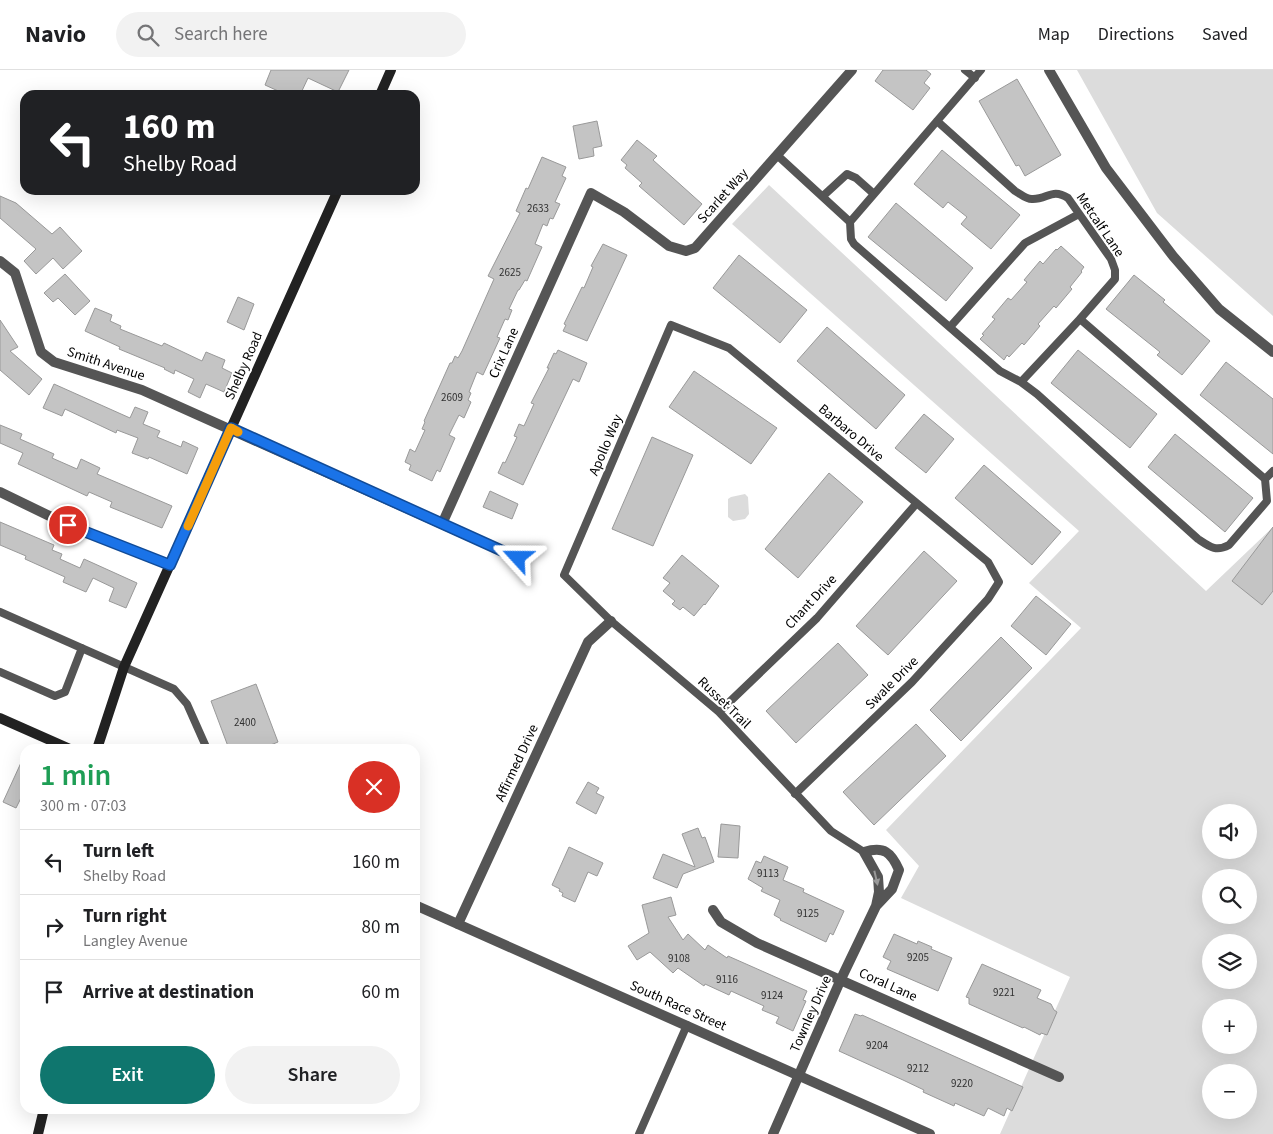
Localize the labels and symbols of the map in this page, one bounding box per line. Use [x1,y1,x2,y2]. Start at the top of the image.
street label: Scarlet Way [693,164,753,228]
street label: Metcalf Lane [1071,189,1129,261]
house number: 2633 [527,201,549,216]
house number: 2625 [499,265,521,280]
street label: Crix Lane [484,324,524,382]
street label: Shelby Road [220,329,268,403]
street label: Smith Avenue [64,342,148,386]
house number: 2609 [441,390,463,405]
street label: Barbaro Drive [814,400,888,466]
street label: Apollo Way [584,411,628,479]
pin [47,504,89,546]
position arrow [491,531,543,583]
street label: Chant Drive [780,570,842,634]
street label: Swale Drive [861,652,923,714]
street label: Russet Trail [693,672,755,734]
house number: 2400 [234,715,256,730]
street label: Affirmed Drive [490,721,544,805]
house number: 9113 [757,866,779,881]
one-way arrow [872,870,880,886]
house number: 9125 [797,906,819,921]
house number: 9205 [907,950,929,965]
house number: 9108 [668,951,690,966]
street label: Coral Lane [856,963,920,1007]
house number: 9116 [716,972,738,987]
street label: Townley Drive [785,972,837,1056]
street label: South Race Street [627,976,730,1036]
house number: 9221 [993,985,1015,1000]
house number: 9124 [761,988,783,1003]
house number: 9204 [866,1038,888,1053]
house number: 9212 [907,1061,929,1076]
house number: 9220 [951,1076,973,1091]

